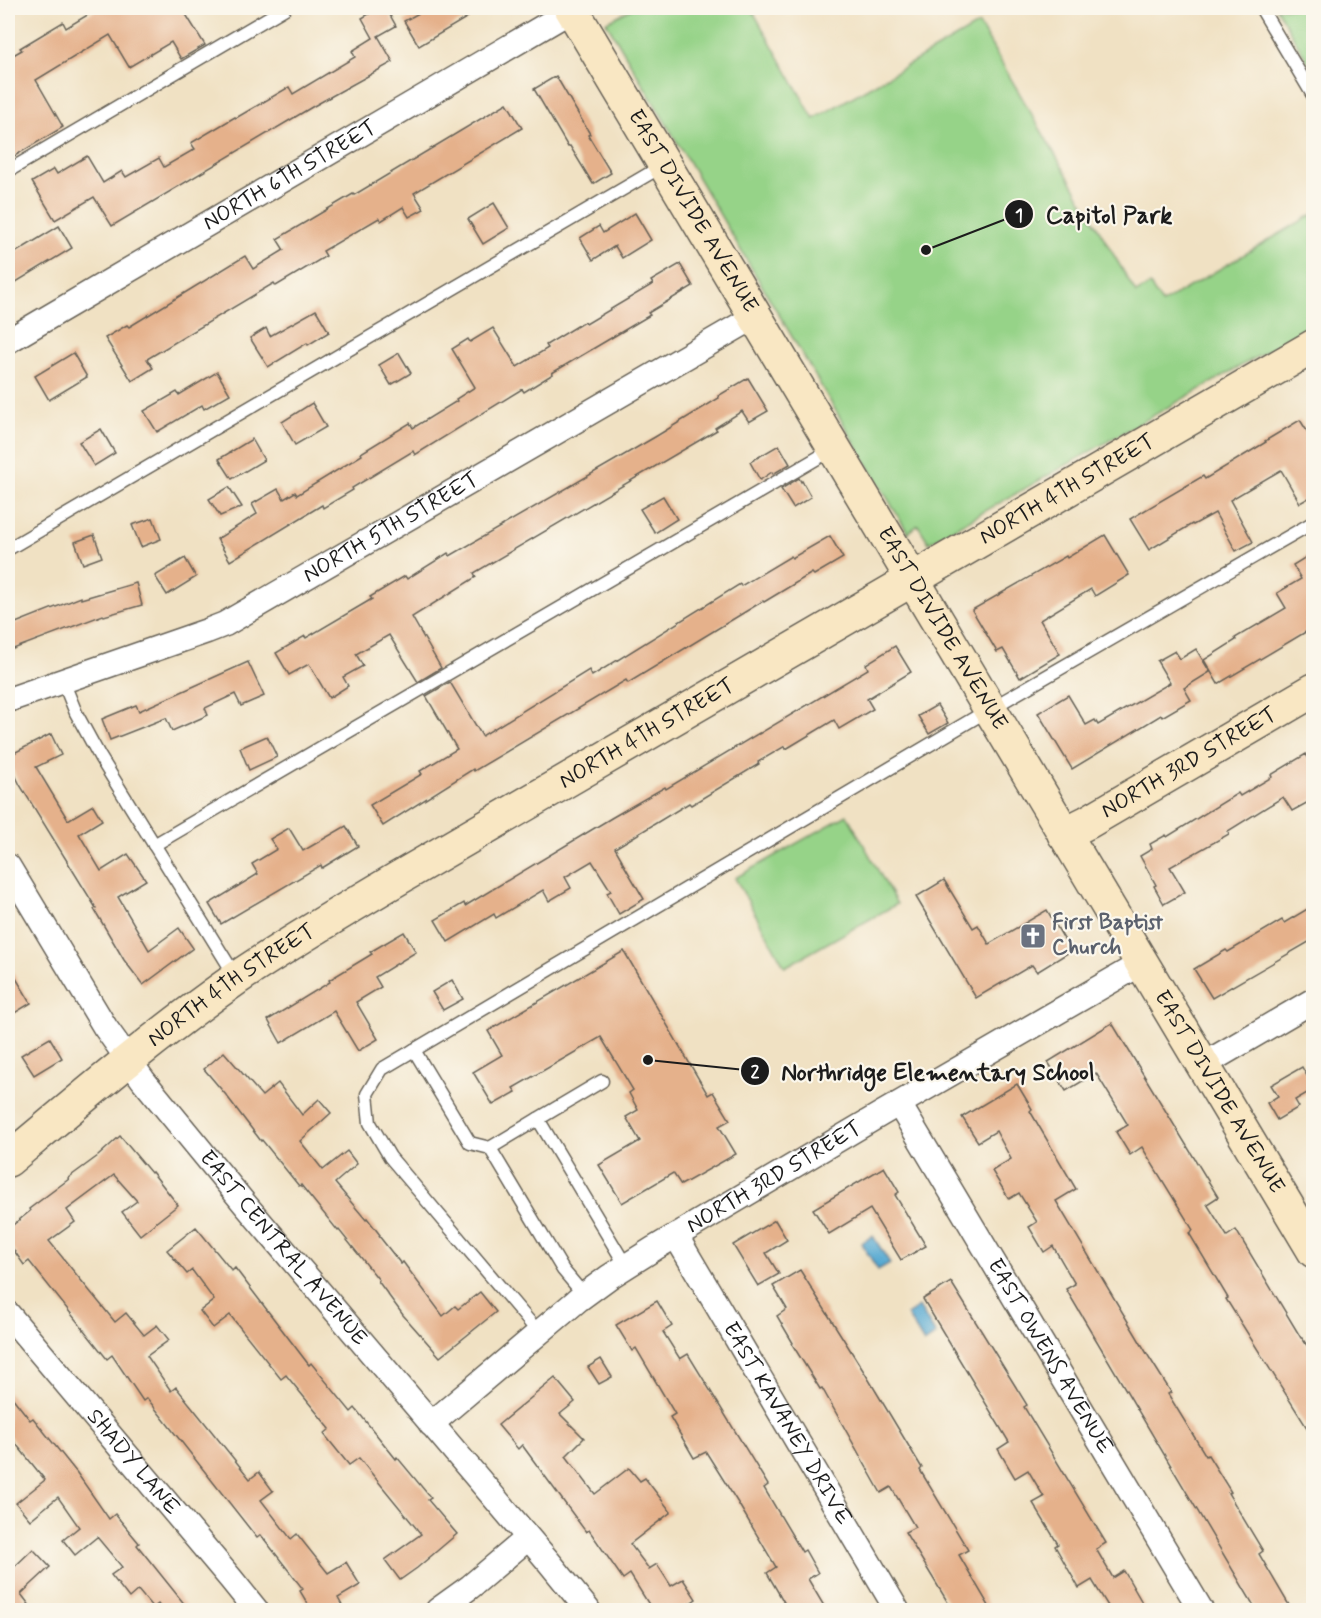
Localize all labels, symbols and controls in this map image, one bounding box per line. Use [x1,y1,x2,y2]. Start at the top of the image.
street label: EAST DIVIDE AVENUE [621,105,764,318]
street label: NORTH 6TH STREET [198,114,382,237]
callout: Capitol Park [1004,193,1183,235]
text: Capitol Park [1046,201,1172,232]
text: 1 [1015,204,1023,228]
street label: NORTH 4TH STREET [974,427,1160,551]
street label: NORTH 5TH STREET [298,466,484,590]
street label: EAST DIVIDE AVENUE [870,522,1014,736]
street label: NORTH 4TH STREET [554,672,740,796]
street label: NORTH 3RD STREET [1096,701,1282,825]
place label: First Baptist Church [1052,909,1164,962]
street label: NORTH 4TH STREET [142,917,321,1053]
church icon: First Baptist Church [1018,921,1048,951]
street label: EAST DIVIDE AVENUE [1147,985,1291,1199]
callout: Northridge Elementary School [740,1050,1106,1092]
text: Northridge Elementary School [781,1058,1095,1092]
text: 2 [751,1060,760,1084]
street label: NORTH 3RD STREET [682,1114,867,1240]
street label: EAST CENTRAL AVENUE [193,1145,373,1352]
street label: EAST OWENS AVENUE [981,1254,1119,1459]
street label: EAST KAVANEY DRIVE [716,1317,858,1530]
street label: SHADY LANE [80,1403,186,1521]

